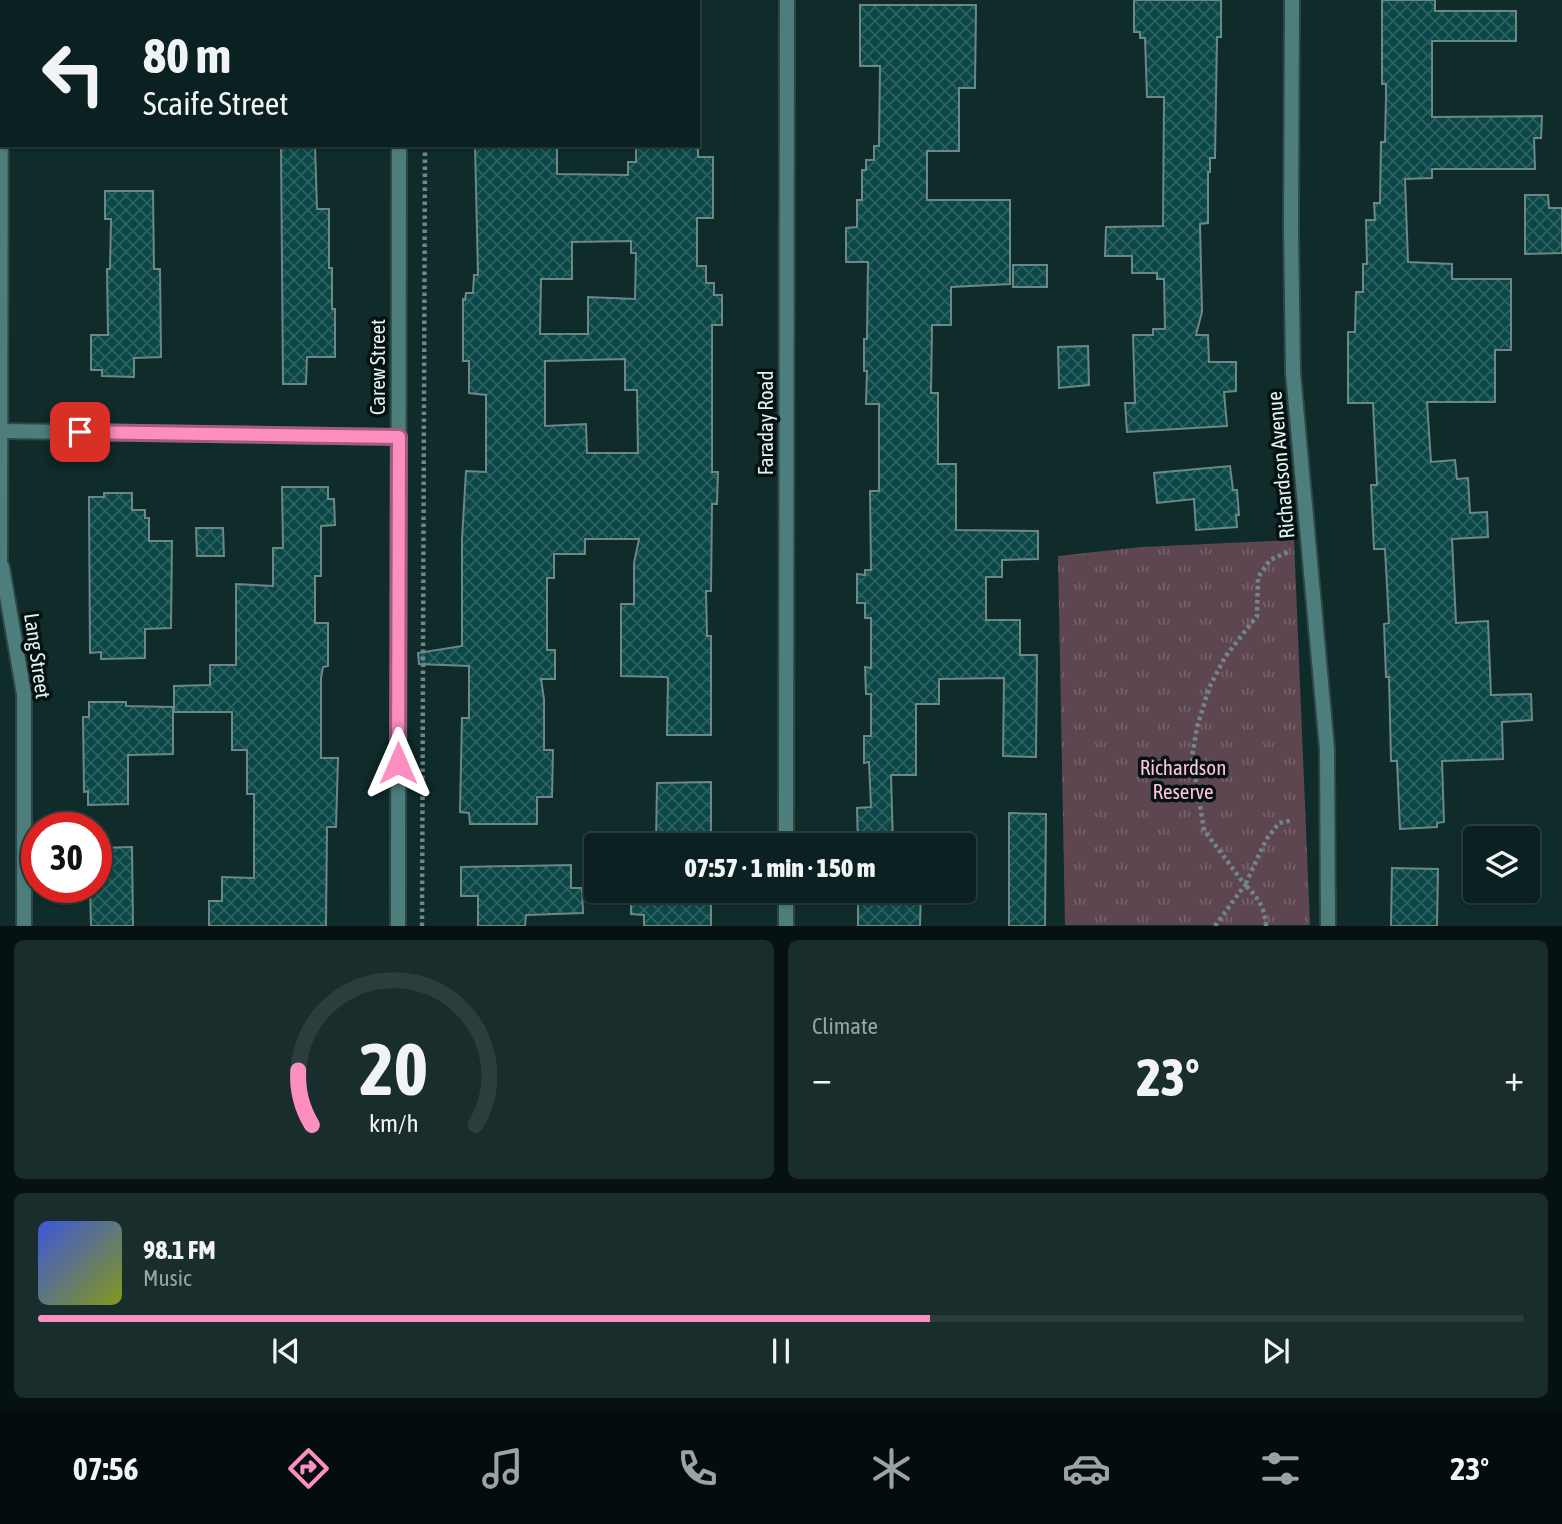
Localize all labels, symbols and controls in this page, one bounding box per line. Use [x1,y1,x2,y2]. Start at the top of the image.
text: 80 m [143,27,231,83]
icon: left [28,28,119,119]
text: Scaife Street [143,85,288,122]
street label: Carew Street [365,319,389,415]
street label: Faraday Road [753,371,777,475]
street label: Richardson Avenue [1262,390,1298,540]
pin [50,402,110,462]
icon: arrive [61,413,99,451]
street label: Lang Street [20,612,56,700]
position arrow [361,726,435,800]
park label: Richardson Reserve [1140,755,1226,803]
speed limit sign: 30 [21,812,112,903]
map controls [1463,826,1540,903]
button: layers [1463,826,1540,903]
text: 07:57 · 1 min · 150 m [685,853,875,883]
text: Climate [812,1013,878,1039]
text: 20 [360,1028,428,1111]
text: 23° [1136,1047,1200,1107]
text: − [812,1056,832,1099]
text: + [1504,1056,1524,1099]
text: km/h [369,1109,419,1137]
text: 98.1 FM [143,1235,216,1265]
text: Music [143,1265,191,1291]
icon: previous [267,1332,305,1370]
icon: pause [762,1332,800,1370]
icon: next [1257,1332,1295,1370]
icon: directions [284,1444,333,1493]
icon: music [478,1444,527,1493]
icon: phone [673,1444,722,1493]
icon: climate [867,1444,916,1493]
icon: car [1062,1444,1111,1493]
icon: filters [1256,1444,1305,1493]
text: 07:56 [73,1450,139,1487]
text: 23° [1450,1450,1489,1487]

